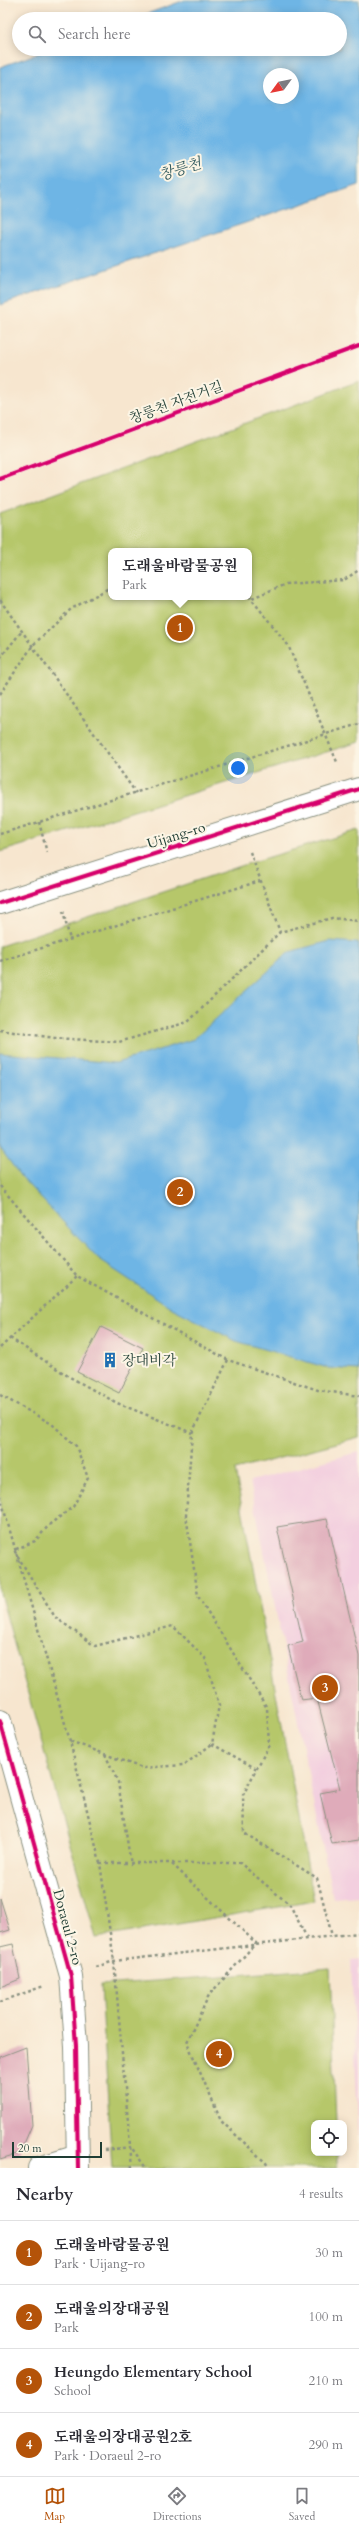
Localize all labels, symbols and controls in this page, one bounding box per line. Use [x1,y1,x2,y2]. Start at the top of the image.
search box [12,12,347,56]
icon: search [26,23,48,45]
text: Search here [58,24,131,44]
north arrow [263,68,299,104]
water label: 창릉천 [156,153,205,185]
street label: 창릉천 자전거길 [127,377,226,428]
popup [108,548,252,600]
text: 도래울바람물공원 [122,556,238,576]
text: Park [122,576,147,594]
pin: 1 [167,613,193,643]
your location [228,758,248,778]
street label: Uijang-ro [145,817,208,853]
pin: 2 [167,1177,193,1207]
building icon: 장대비각 [101,1351,119,1369]
place label: 장대비각 [122,1351,177,1370]
pin: 3 [312,1673,338,1703]
street label: Doraeul 2-ro [48,1887,87,1967]
pin: 4 [206,2039,232,2069]
map controls [311,2120,347,2156]
button: locate [311,2120,347,2156]
scale bar [12,2140,102,2159]
text: 20 m [18,2141,42,2156]
text: Nearby [16,2183,73,2206]
text: 4 results [299,2185,343,2203]
text: 도래울바람물공원 [54,2235,170,2255]
text: 1 [26,2244,32,2262]
text: 30 m [315,2244,343,2262]
text: Park · Uijang-ro [54,2255,145,2273]
text: 도래울의장대공원 [54,2299,170,2319]
text: 2 [26,2308,32,2326]
text: 100 m [309,2308,343,2326]
text: Park [54,2319,79,2337]
text: Heungdo Elementary School [54,2362,252,2382]
text: 3 [26,2372,32,2390]
text: 210 m [309,2372,343,2390]
text: School [54,2382,91,2400]
text: 도래울의장대공원2호 [54,2427,192,2447]
text: 4 [26,2436,32,2454]
text: 290 m [309,2436,343,2454]
text: Park · Doraeul 2-ro [54,2447,161,2465]
tab: Map [44,2485,66,2524]
tab: Directions [153,2485,201,2524]
tab: Saved [289,2485,315,2524]

